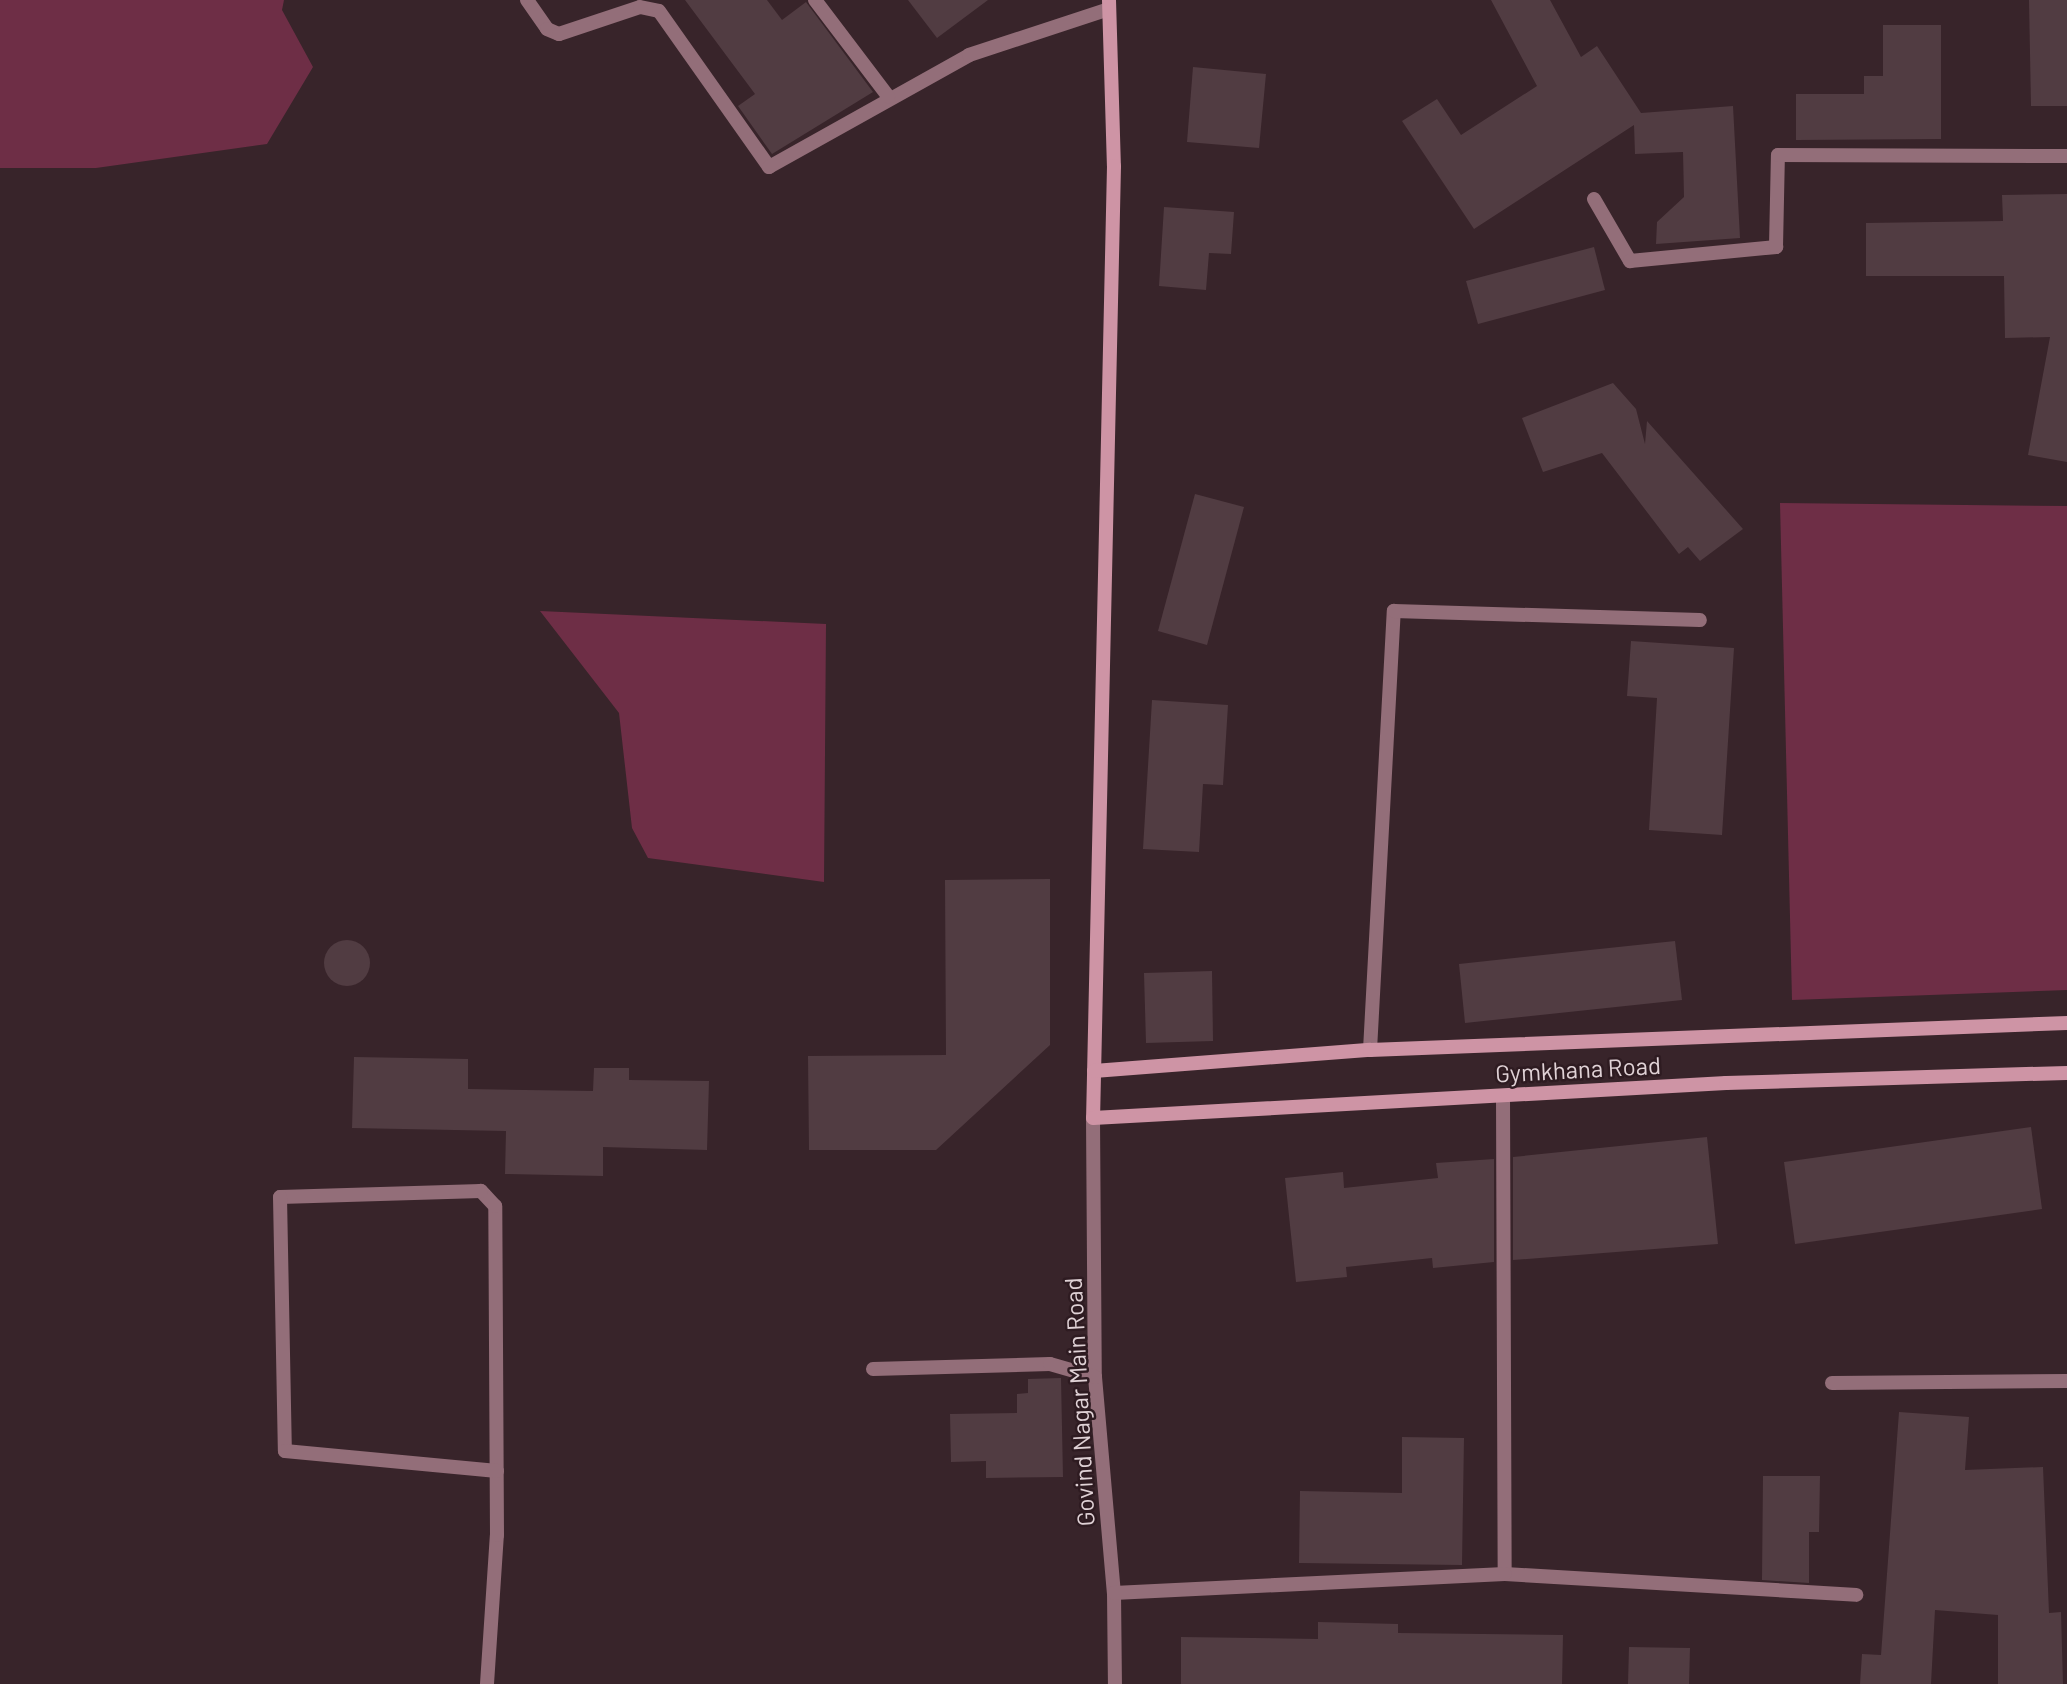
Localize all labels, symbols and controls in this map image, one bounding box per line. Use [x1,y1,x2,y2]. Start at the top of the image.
street label: Gymkhana Road [1494,1050,1662,1088]
street label: Govind Nagar Main Road [1058,1277,1100,1527]

